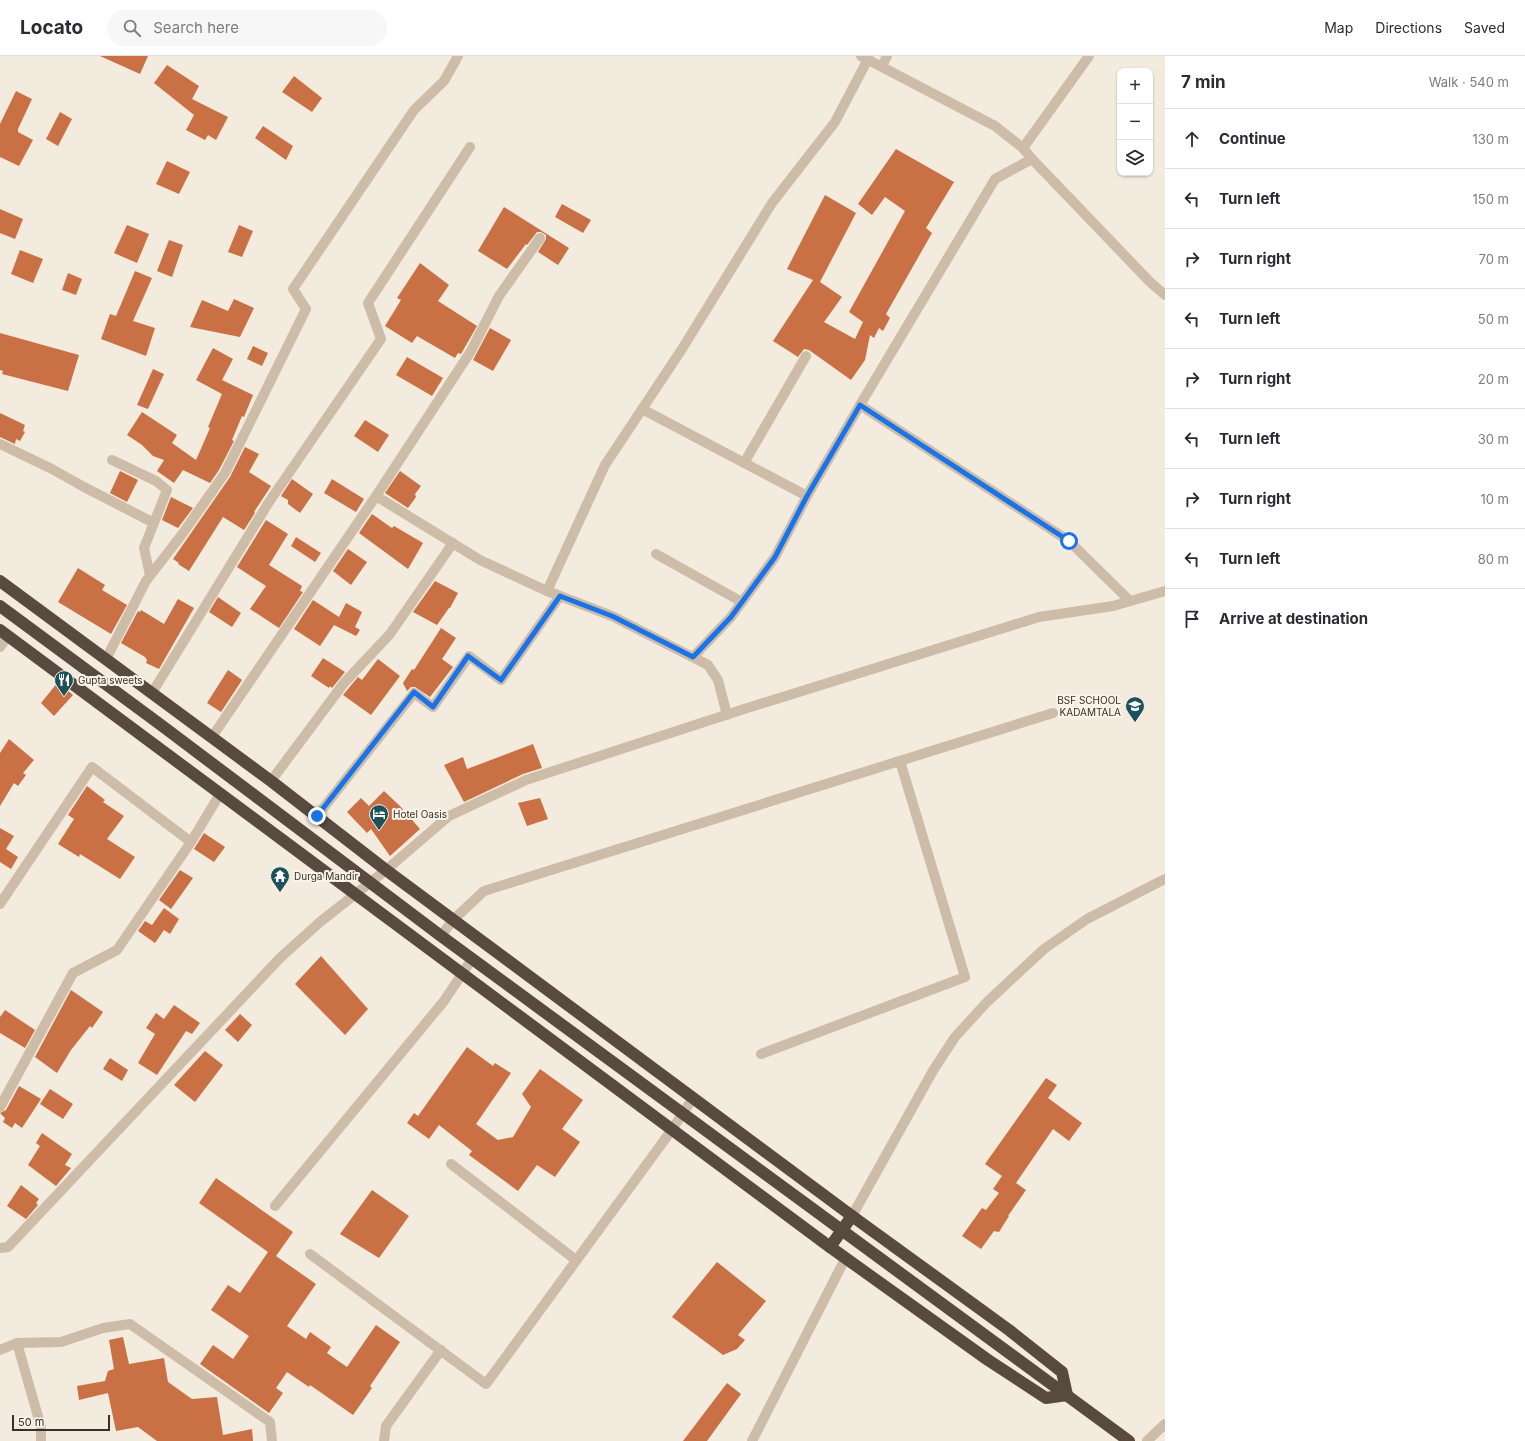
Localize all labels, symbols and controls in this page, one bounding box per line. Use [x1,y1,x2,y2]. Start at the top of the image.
search box [107,10,387,46]
text: Locato [20,16,83,39]
icon: search [121,17,143,39]
text: Search here [153,18,239,37]
text: Map [1324,19,1353,36]
text: Directions [1375,19,1442,36]
text: Saved [1464,19,1505,36]
map controls [1117,68,1153,176]
button: + [1117,68,1153,104]
text: 7 min [1181,72,1226,92]
text: Walk · 540 m [1429,74,1509,90]
button: − [1117,104,1153,140]
icon: ahead [1181,128,1203,150]
text: Continue [1219,129,1286,148]
text: 130 m [1472,131,1509,147]
button: layers [1117,140,1153,176]
icon: left [1181,188,1203,210]
text: Turn left [1219,189,1280,208]
text: 150 m [1473,191,1509,207]
icon: right [1181,248,1203,270]
text: Turn right [1219,249,1291,268]
text: 70 m [1479,251,1509,267]
icon: left [1181,308,1203,330]
text: Turn left [1219,309,1280,328]
text: 50 m [1478,311,1509,327]
icon: right [1181,368,1203,390]
text: Turn right [1219,369,1291,388]
text: 20 m [1478,371,1509,387]
icon: left [1181,428,1203,450]
text: Turn left [1219,429,1280,448]
text: 30 m [1478,431,1509,447]
icon: right [1181,488,1203,510]
text: Turn right [1219,489,1291,508]
text: 10 m [1480,491,1509,507]
route start [1060,532,1078,550]
icon: left [1181,548,1203,570]
text: Turn left [1219,549,1280,568]
text: 80 m [1478,551,1509,567]
icon: arrive [1181,608,1203,630]
text: Arrive at destination [1219,609,1368,628]
restaurant icon: Gupta sweets [53,669,75,697]
place label: Gupta sweets [78,674,143,686]
place label: BSF SCHOOL KADAMTALA [1057,694,1121,718]
school or university icon: BSF SCHOOL KADAMTALA [1124,695,1146,723]
hotel icon: Hotel Oasis [368,803,390,831]
route end [308,807,326,825]
place label: Hotel Oasis [393,808,447,820]
temple icon: Durga Mandir [269,865,291,893]
place label: Durga Mandir [294,870,358,882]
scale bar [12,1413,110,1432]
text: 50 m [18,1415,44,1429]

